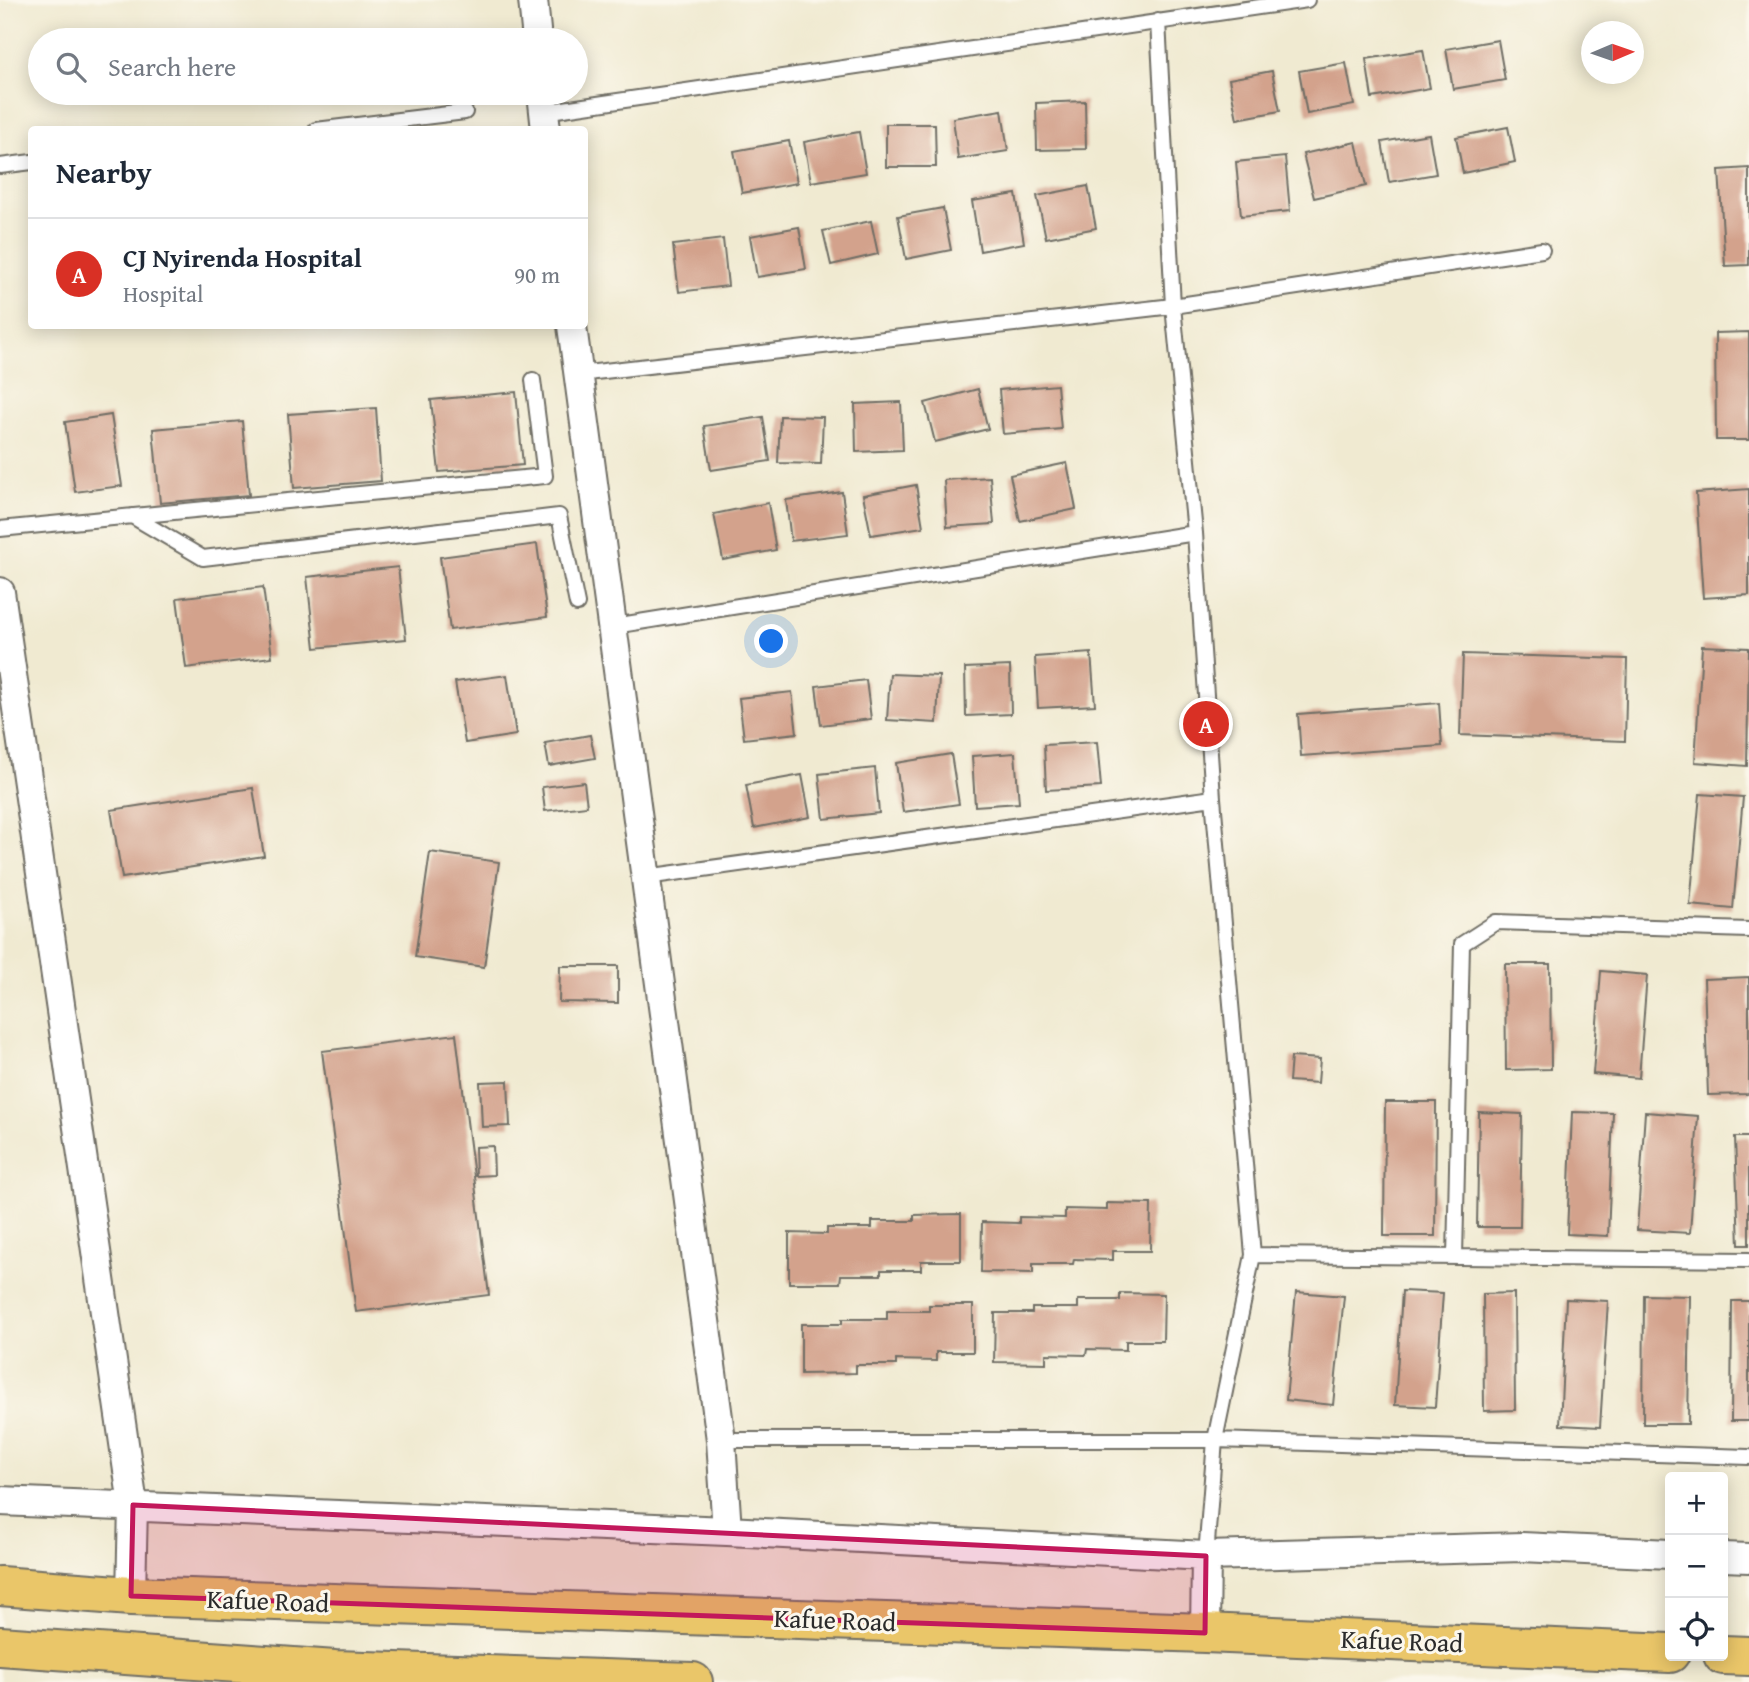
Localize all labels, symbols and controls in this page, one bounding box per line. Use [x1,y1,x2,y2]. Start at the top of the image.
north arrow [1581,21,1644,84]
search box [28,28,588,105]
text: Search here [108,47,236,86]
icon: search [52,48,90,86]
text: Nearby [56,150,152,194]
text: CJ Nyirenda Hospital [123,238,362,277]
text: A [72,258,86,291]
text: 90 m [514,258,560,291]
text: Hospital [123,277,203,310]
your location [754,624,788,658]
pin: A [1183,698,1229,750]
map controls [1665,1472,1728,1661]
button: + [1665,1472,1728,1535]
button: − [1665,1535,1728,1598]
street label: Kafue Road [206,1579,330,1622]
street label: Kafue Road [773,1598,897,1641]
button: locate [1665,1598,1728,1661]
street label: Kafue Road [1340,1619,1464,1662]

